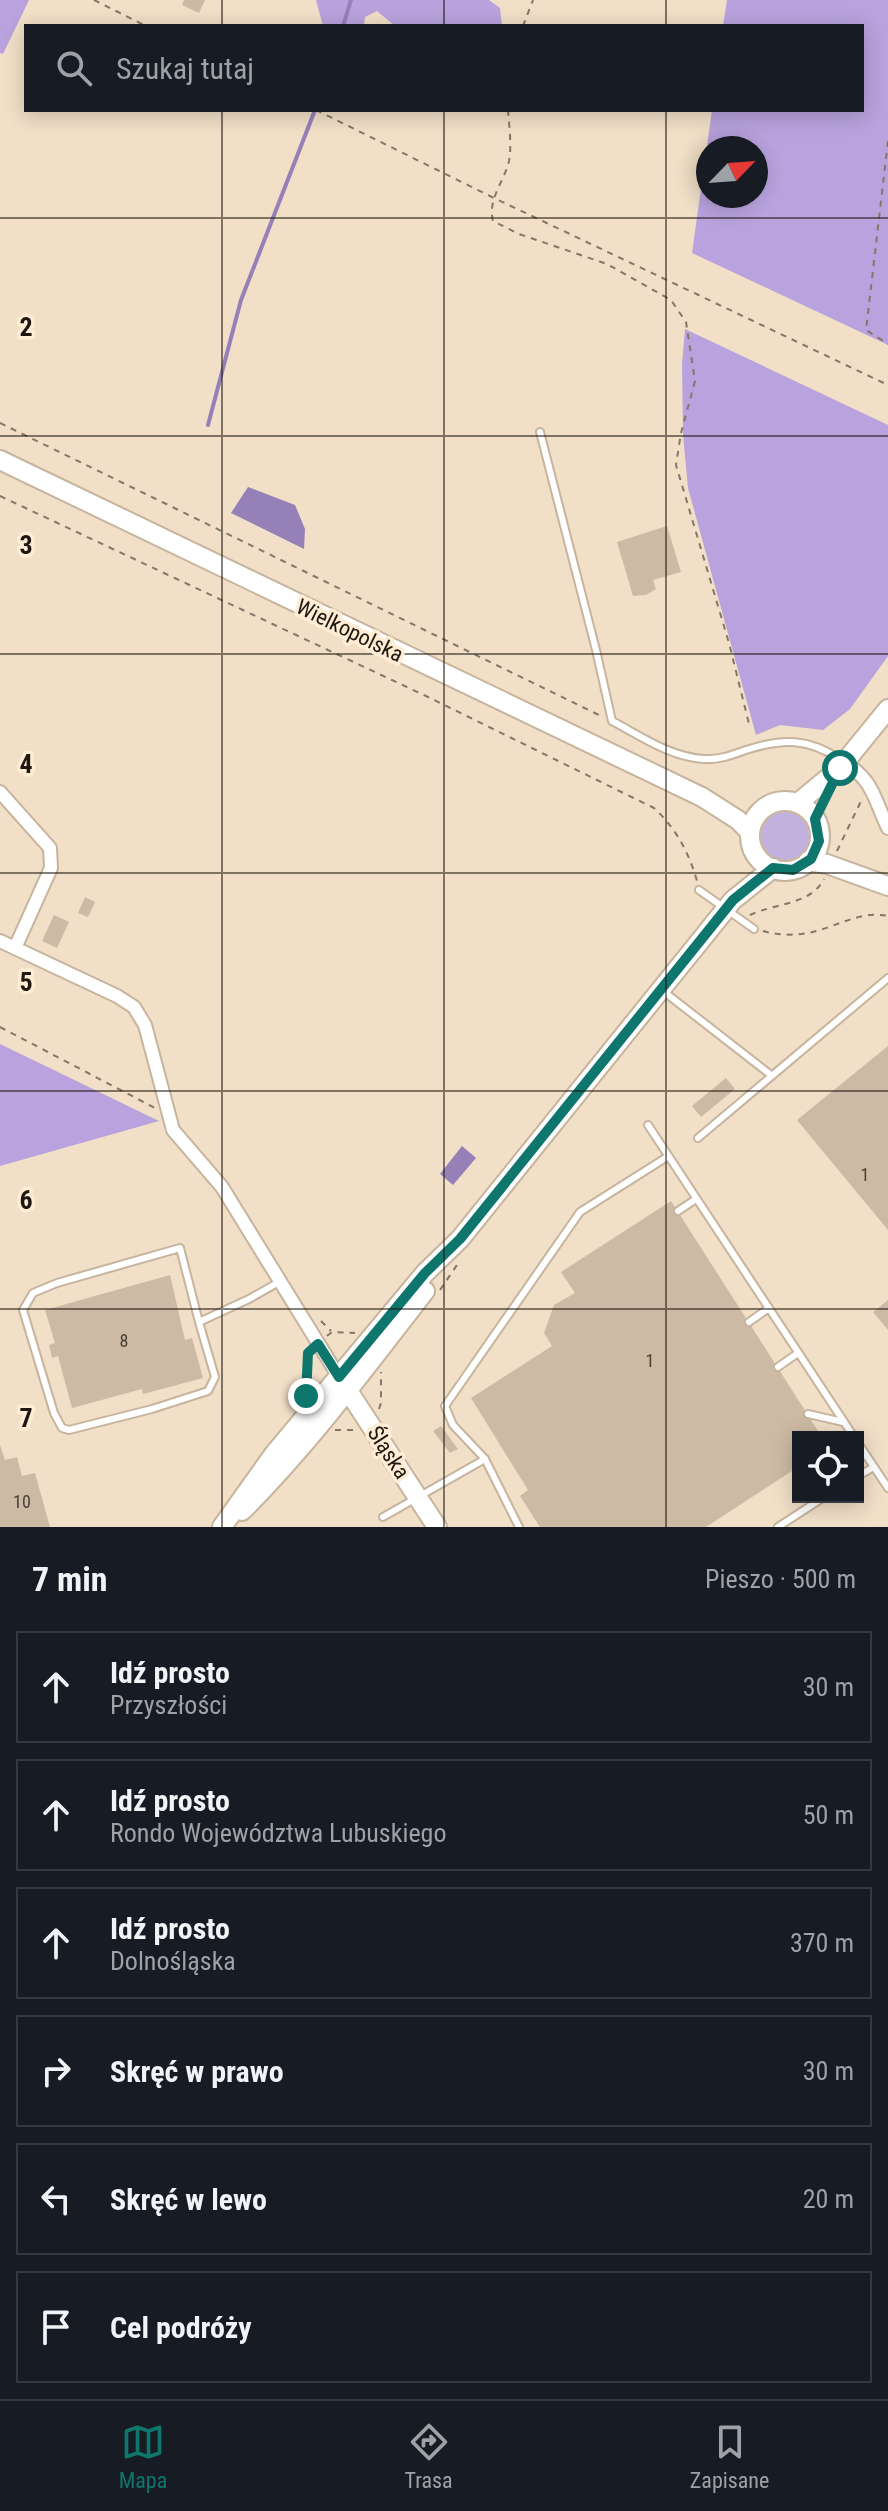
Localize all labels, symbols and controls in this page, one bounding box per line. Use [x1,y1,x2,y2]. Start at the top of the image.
search box [24,24,864,112]
icon: search [52,46,96,90]
text: Szukaj tutaj [116,51,254,86]
north arrow [696,136,768,208]
text: 2 [19,312,33,342]
text: 3 [19,530,33,560]
street label: Wielkopolska [292,594,407,667]
text: 4 [19,749,33,779]
route start [822,750,858,786]
text: 5 [19,967,33,997]
house number: 1 [861,1164,869,1185]
text: 6 [19,1185,33,1215]
house number: 8 [120,1330,128,1351]
house number: 1 [646,1350,654,1371]
route end [288,1378,324,1414]
text: 7 [19,1403,33,1433]
street label: Śląska [362,1421,415,1483]
map controls [792,1431,864,1503]
button: locate [792,1431,864,1503]
house number: 10 [13,1491,31,1512]
text: 7 min [32,1559,108,1599]
text: Pieszo · 500 m [705,1564,856,1594]
text: Idź prosto [110,1655,230,1690]
icon: ahead [34,1665,78,1709]
text: 30 m [803,1672,854,1702]
text: Przyszłości [110,1690,227,1720]
text: Idź prosto [110,1783,230,1818]
icon: ahead [34,1793,78,1837]
text: 50 m [803,1800,854,1830]
text: Rondo Województwa Lubuskiego [110,1818,446,1848]
text: Idź prosto [110,1911,230,1946]
icon: ahead [34,1921,78,1965]
text: 370 m [790,1928,854,1958]
text: Dolnośląska [110,1946,236,1976]
icon: right [34,2049,78,2093]
text: Skręć w prawo [110,2054,284,2089]
text: 30 m [803,2056,854,2086]
icon: left [34,2177,78,2221]
text: Skręć w lewo [110,2182,267,2217]
text: 20 m [803,2184,854,2214]
icon: arrive [34,2305,78,2349]
text: Cel podróży [110,2310,252,2345]
tab: Mapa [119,2420,167,2493]
tab: Trasa [405,2420,453,2493]
tab: Zapisane [690,2420,769,2493]

